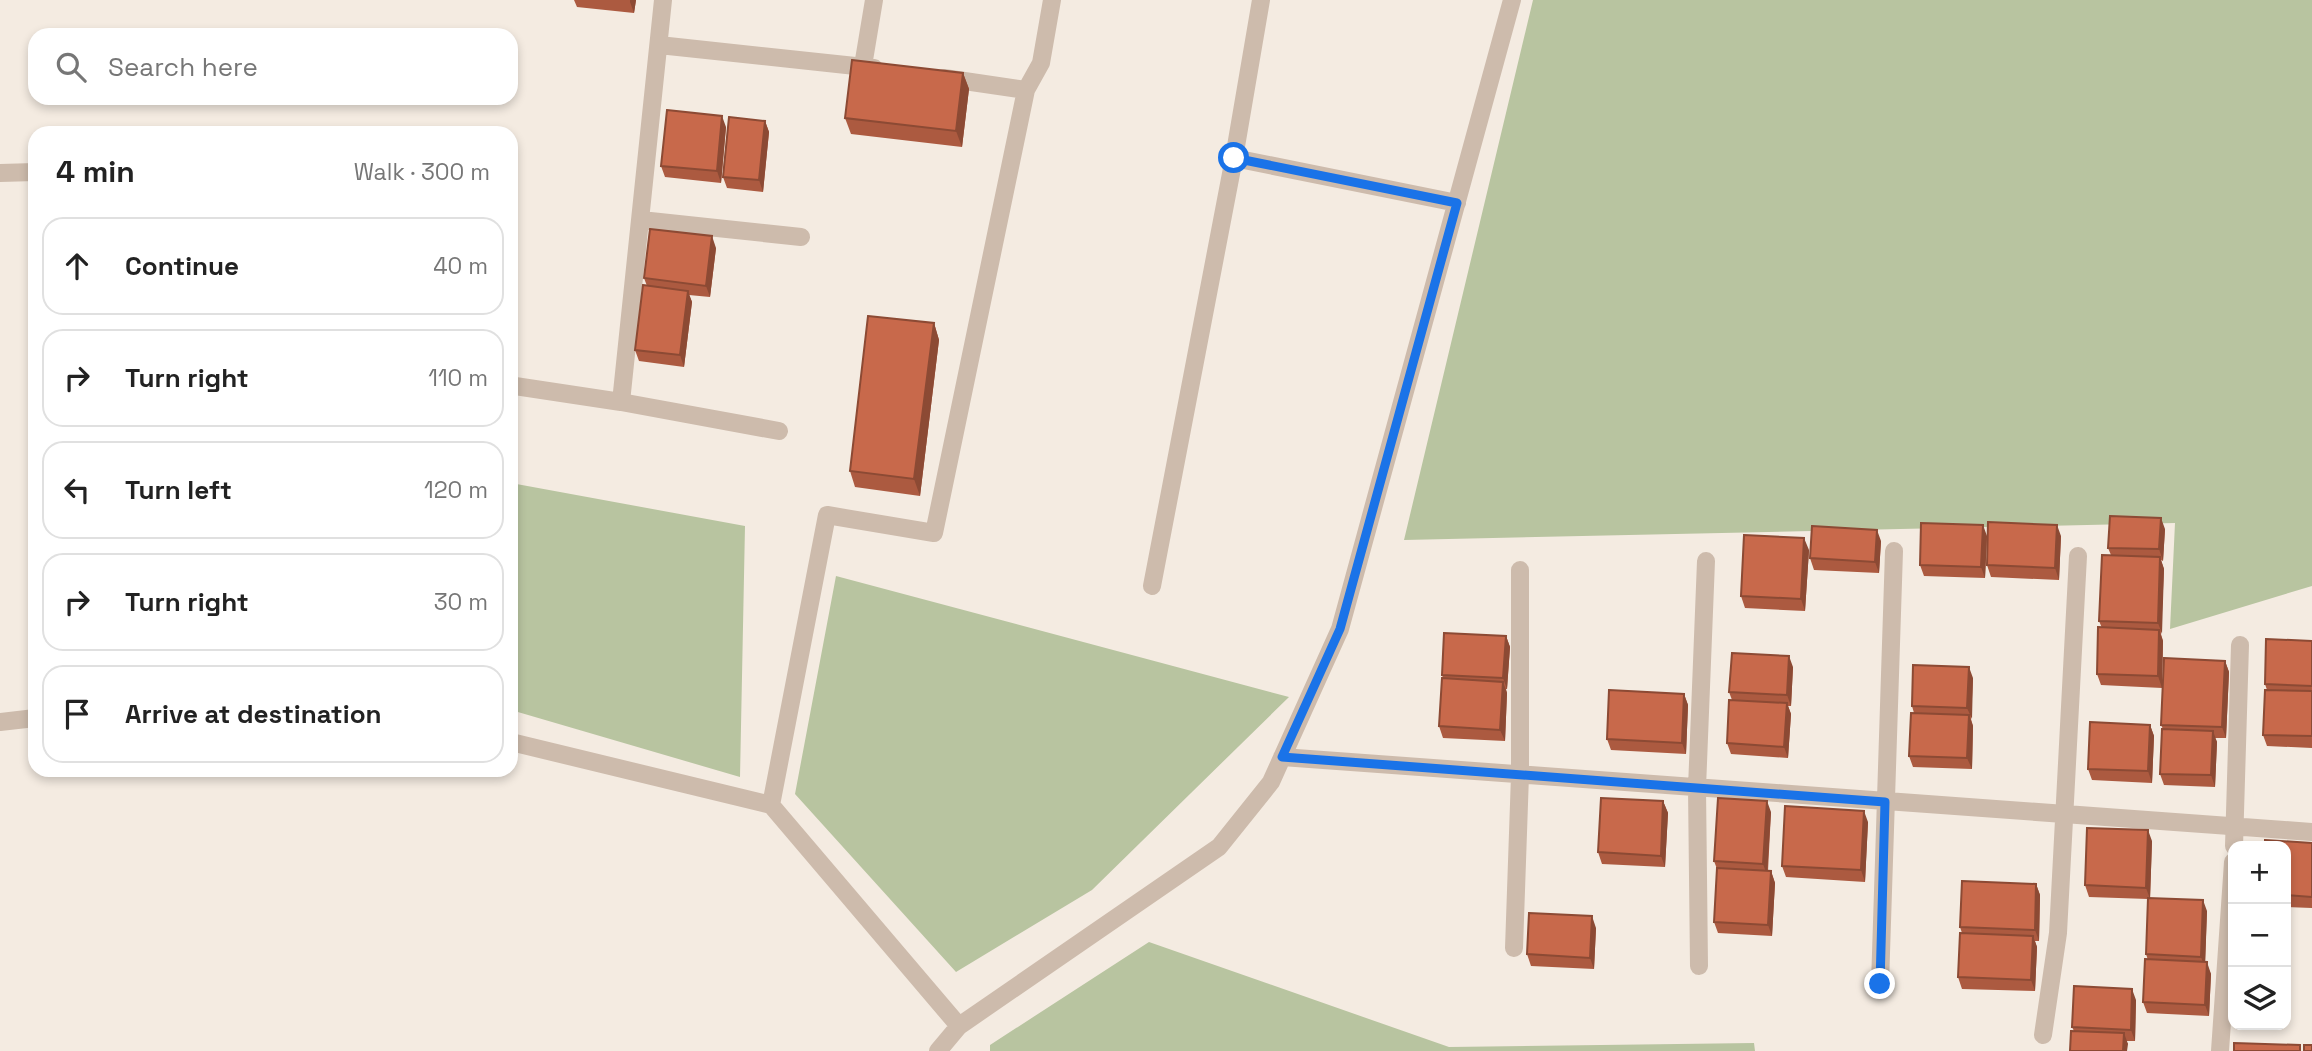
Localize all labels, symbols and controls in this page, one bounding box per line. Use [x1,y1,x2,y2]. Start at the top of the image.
search box [28,28,518,105]
icon: search [52,48,90,86]
text: Search here [108,50,258,84]
route start [1218,142,1249,173]
text: 4 min [56,152,135,191]
text: Walk · 300 m [354,157,490,187]
icon: ahead [58,247,96,285]
text: Continue [125,249,239,283]
text: 40 m [433,251,488,281]
icon: right [58,359,96,397]
text: Turn right [125,361,249,395]
text: 110 m [428,363,488,393]
icon: left [58,471,96,509]
text: Turn left [125,473,232,507]
text: 120 m [424,475,488,505]
icon: right [58,583,96,621]
text: Turn right [125,585,249,619]
text: 30 m [434,587,488,617]
icon: arrive [58,695,96,733]
text: Arrive at destination [125,697,382,731]
map controls [2228,841,2291,1030]
button: + [2228,841,2291,904]
button: − [2228,904,2291,967]
button: layers [2228,967,2291,1030]
route end [1864,968,1895,999]

